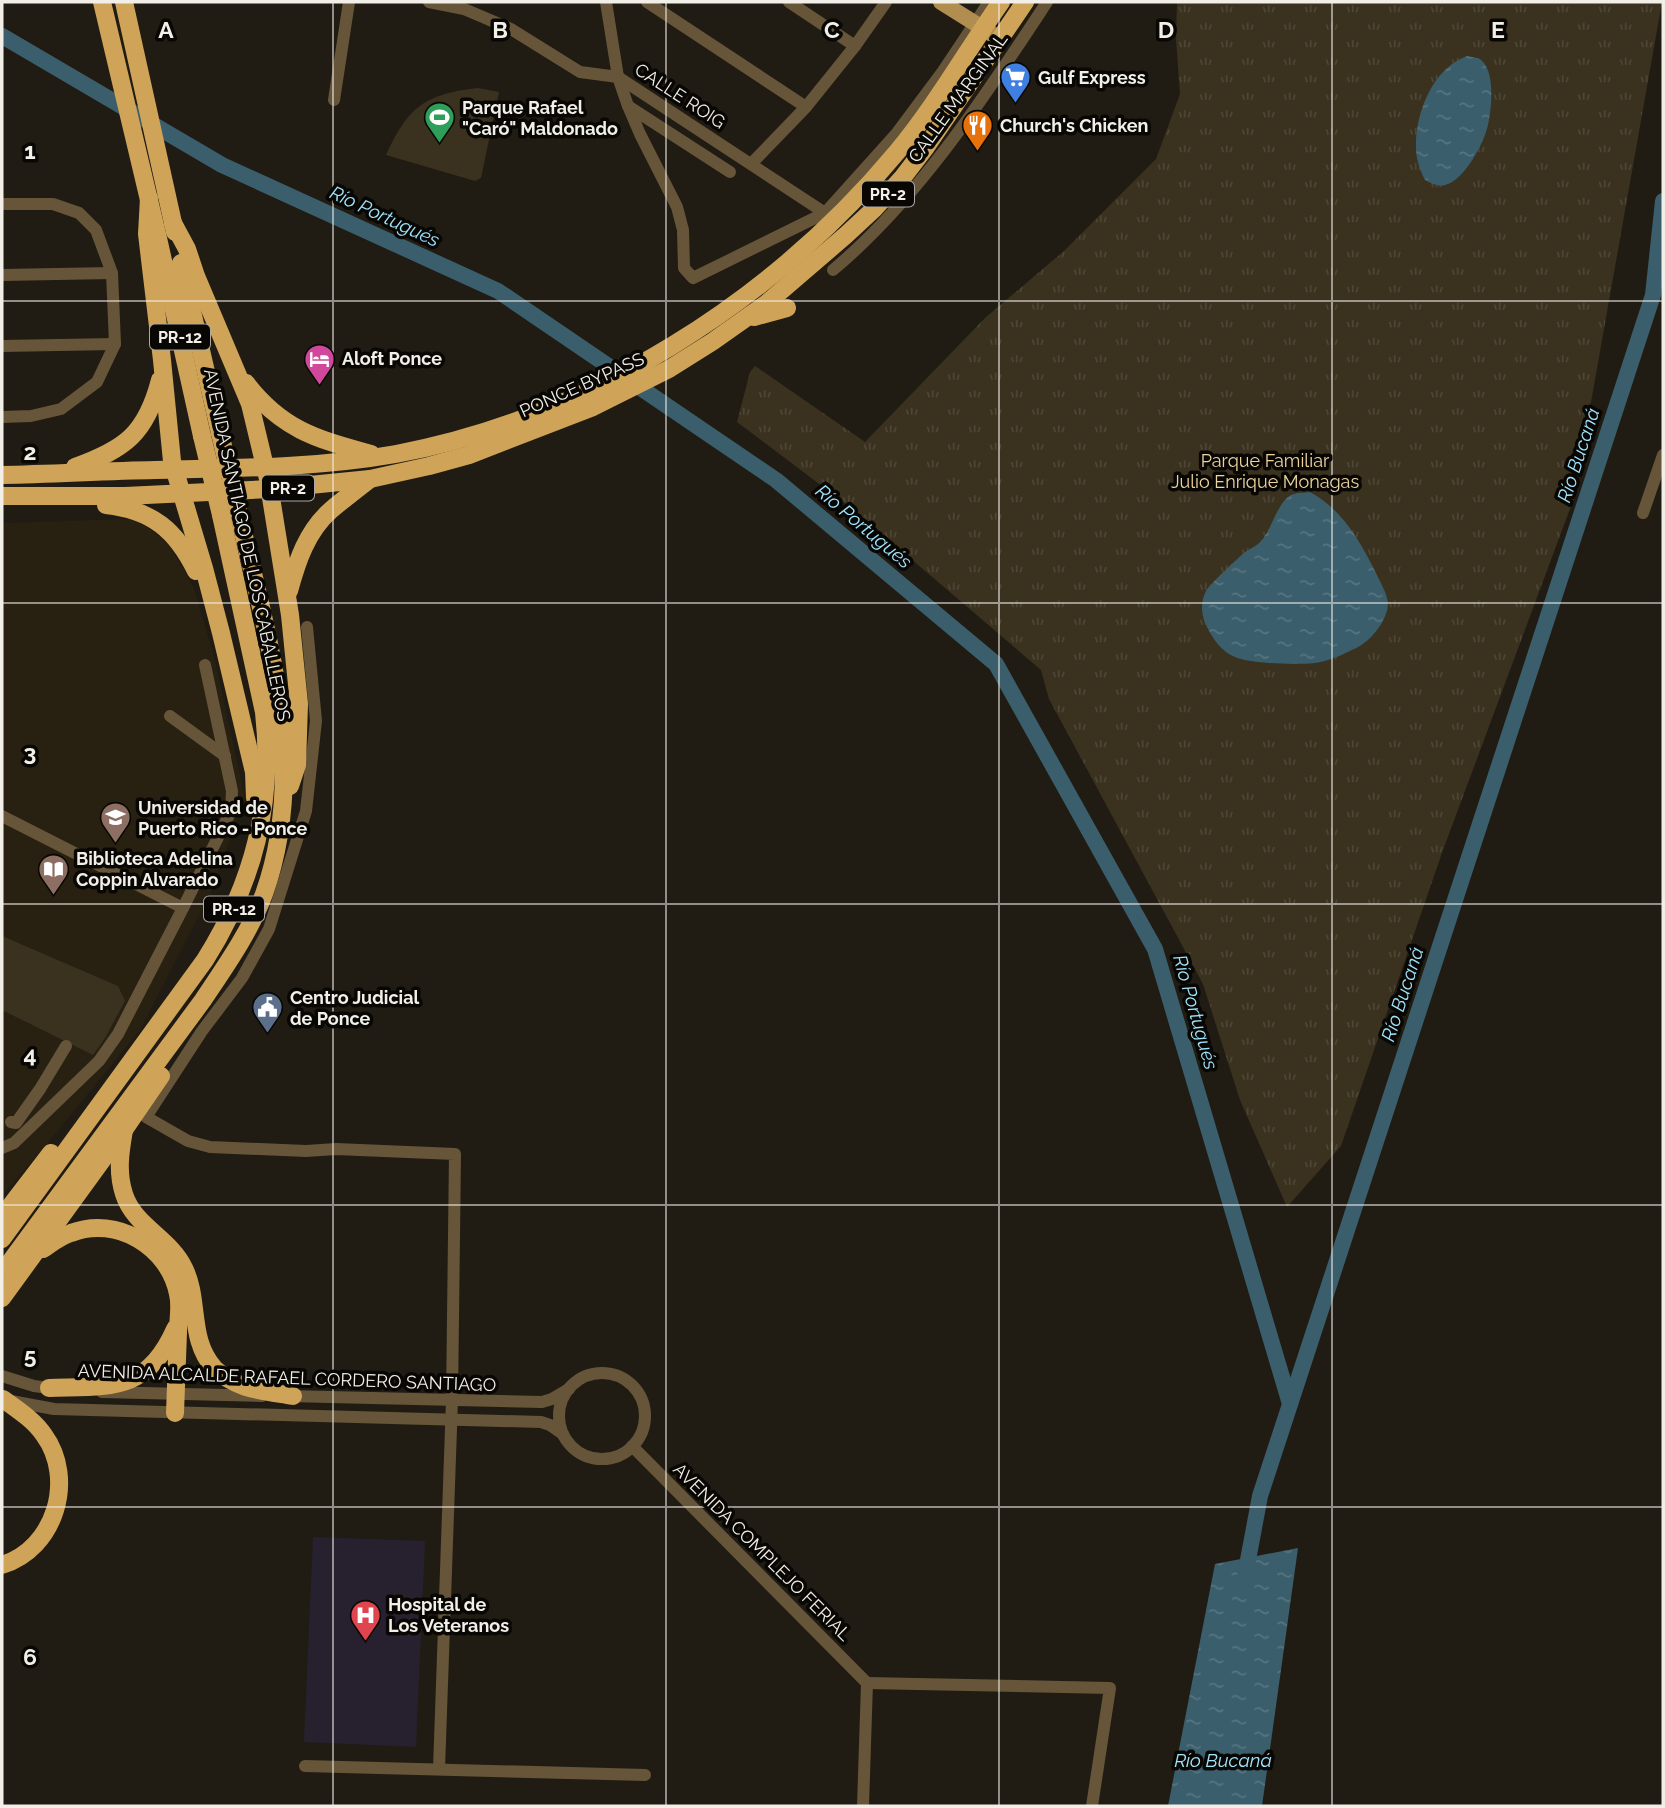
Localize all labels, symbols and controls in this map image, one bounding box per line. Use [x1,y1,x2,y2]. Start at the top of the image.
text: A [158,16,174,43]
text: B [492,16,508,43]
text: C [824,16,840,43]
text: D [1158,16,1174,43]
text: E [1491,16,1505,43]
street label: CALLE MARGINAL [904,29,1012,166]
street label: CALLE ROIG [631,59,729,133]
supermarket icon: Gulf Express [998,61,1032,105]
place label: Gulf Express [1038,67,1146,88]
place label: Parque Rafael "Caró" Maldonado [462,97,618,139]
sports icon: Parque Rafael "Caró" Maldonado [422,101,456,145]
restaurant icon: Church's Chicken [960,109,994,153]
place label: Church's Chicken [1000,115,1148,136]
text: 1 [24,137,36,164]
water label: Río Portugués [327,181,443,251]
road number: PR-2 [862,182,914,206]
road number: PR-12 [150,324,210,350]
hotel icon: Aloft Ponce [302,342,336,386]
place label: Aloft Ponce [342,348,442,369]
street label: PONCE BYPASS [516,348,647,421]
street label: AVENIDA SANTIAGO DE LOS CABALLEROS [200,367,295,723]
water label: Río Bucaná [1552,405,1604,505]
text: 2 [24,438,36,465]
park label: Parque Familiar Julio Enrique Monagas [1171,450,1359,492]
road number: PR-2 [262,475,314,500]
water label: Río Portugués [812,480,916,572]
text: 3 [24,739,36,766]
place label: Universidad de Puerto Rico - Ponce [138,797,308,839]
school or university icon: Universidad de Puerto Rico - Ponce [98,801,132,845]
place label: Biblioteca Adelina Coppin Alvarado [76,848,233,890]
library icon: Biblioteca Adelina Coppin Alvarado [36,852,70,896]
road number: PR-12 [204,897,264,922]
water label: Río Bucaná [1376,944,1428,1044]
water label: Río Portugués [1169,952,1223,1072]
place label: Centro Judicial de Ponce [290,987,420,1029]
public building icon: Centro Judicial de Ponce [250,991,284,1035]
text: 4 [23,1041,37,1068]
text: 5 [24,1342,37,1369]
street label: AVENIDA ALCALDE RAFAEL CORDERO SANTIAGO [77,1360,497,1395]
street label: AVENIDA COMPLEJO FERIAL [669,1458,856,1645]
place label: Hospital de Los Veteranos [388,1594,509,1636]
hospital icon: Hospital de Los Veteranos [348,1598,382,1642]
text: 6 [23,1643,37,1670]
water label: Río Bucaná [1174,1749,1272,1771]

